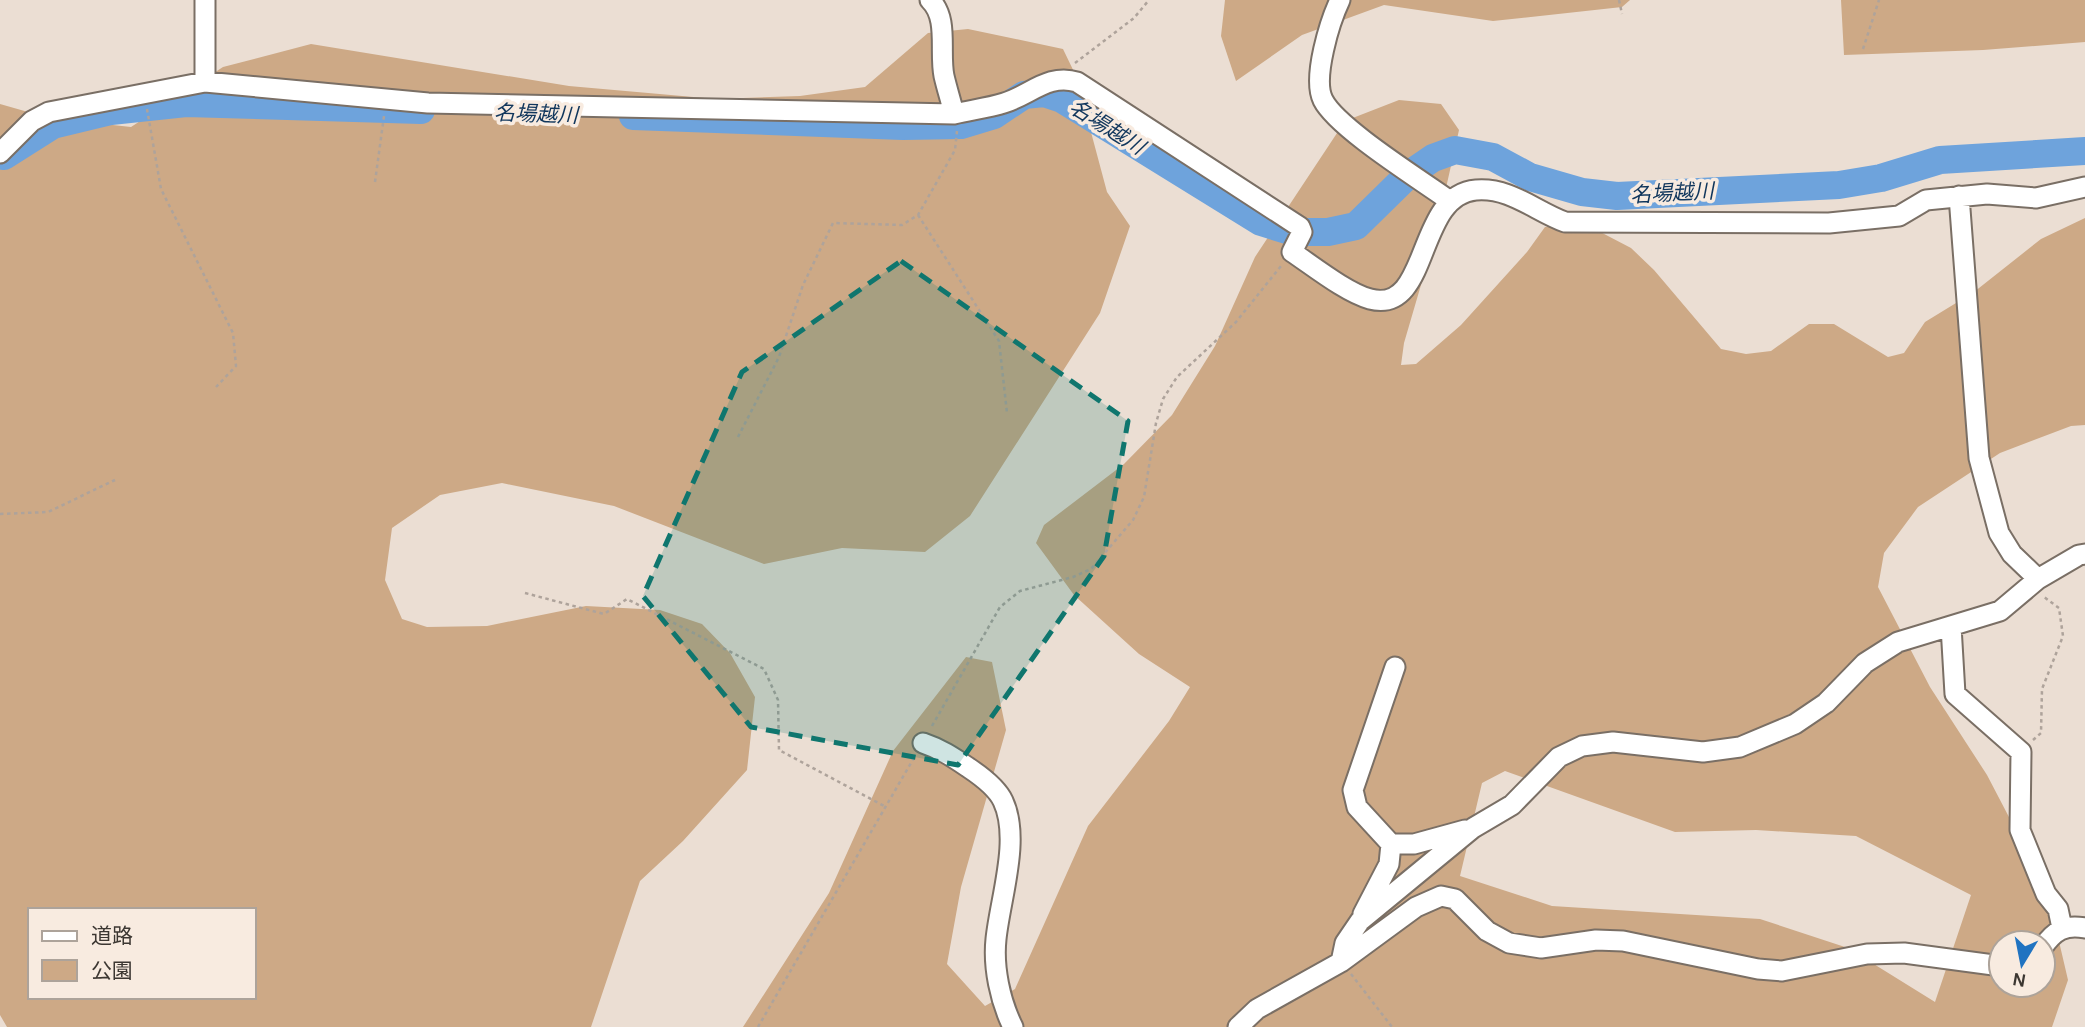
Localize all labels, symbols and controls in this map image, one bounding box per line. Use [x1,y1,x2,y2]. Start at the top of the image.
water label: 名場越川 [1065,95,1151,160]
water label: 名場越川 [494,101,580,128]
water label: 名場越川 [1629,179,1717,207]
legend [28,908,256,999]
text: 道路 [91,924,133,948]
north arrow [1987,929,2057,999]
text: 公園 [91,959,133,983]
text: N [2011,968,2028,992]

